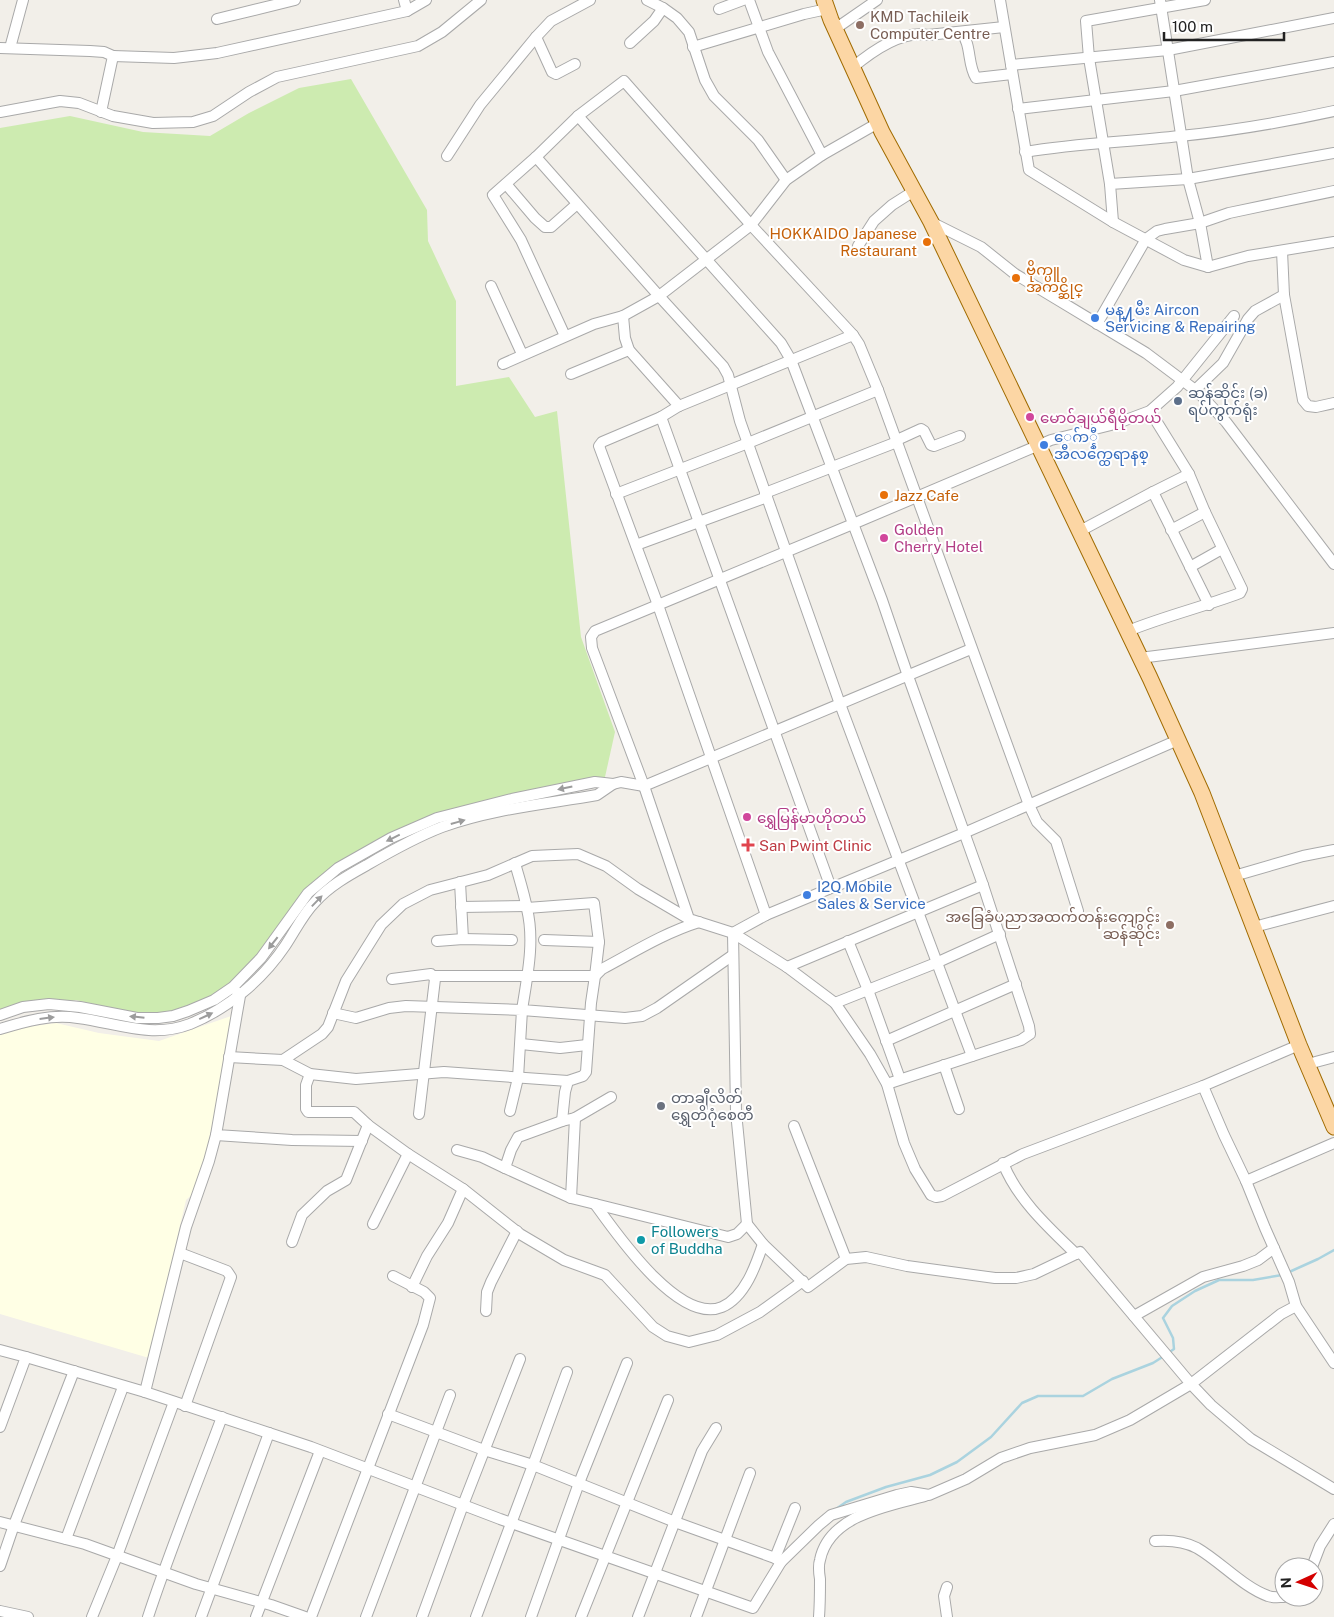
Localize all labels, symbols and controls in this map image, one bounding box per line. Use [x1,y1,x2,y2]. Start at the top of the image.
place label: KMD Tachileik Computer Centre [870,8,990,42]
scale bar [1164,10,1284,42]
text: 100 m [1172,18,1213,35]
marker: KMD Tachileik Computer Centre [854,19,866,31]
place label: HOKKAIDO Japanese Restaurant [769,225,917,259]
marker: HOKKAIDO Japanese Restaurant [921,236,933,248]
place label: ဗိုက္ပူ အကင္ဆိုင္ [1026,260,1083,299]
marker: ဗိုက္ပူ အကင္ဆိုင္ [1010,272,1022,284]
place label: မန္႔မီး Aircon Servicing & Repairing [1105,300,1256,335]
marker: မန္႔မီး Aircon Servicing & Repairing [1089,312,1101,324]
place label: ဆန်ဆိုင်း (ခ) ရပ်ကွက်ရုံး [1188,383,1268,422]
marker: ဆန်ဆိုင်း (ခ) ရပ်ကွက်ရုံး [1172,395,1184,407]
place label: မောဝ်ချယ်ရီမိုတယ် [1040,408,1162,430]
marker: မောဝ်ချယ်ရီမိုတယ် [1024,411,1036,423]
place label: ေဂ်ာ္နီ အီလက္ထေရာနစ္ [1054,427,1149,466]
marker: ေဂ်ာ္နီ အီလက္ထေရာနစ္ [1038,439,1050,451]
place label: Jazz Cafe [894,487,959,504]
marker: Jazz Cafe [878,489,890,501]
place label: Golden Cherry Hotel [894,521,983,555]
marker: Golden Cherry Hotel [878,532,890,544]
one-way arrow [557,784,572,792]
place label: ရွှေမြန်မာဟိုတယ် [757,808,866,830]
marker: ရွှေမြန်မာဟိုတယ် [741,811,753,823]
one-way arrow [450,818,465,826]
one-way arrow [386,834,400,842]
place label: San Pwint Clinic [759,837,872,854]
marker: San Pwint Clinic [741,838,755,852]
place label: I2Q Mobile Sales & Service [817,878,926,912]
marker: I2Q Mobile Sales & Service [801,889,813,901]
one-way arrow [311,895,323,907]
place label: အခြေခံပညာအထက်တန်းကျောင်း ဆန်ဆိုင်း [945,907,1160,946]
marker: အခြေခံပညာအထက်တန်းကျောင်း ဆန်ဆိုင်း [1164,919,1176,931]
one-way arrow [267,936,278,949]
one-way arrow [199,1012,213,1020]
one-way arrow [129,1013,145,1021]
one-way arrow [40,1014,56,1022]
place label: တာချီလိတ် ရွှေတိဂုံစေတီ [671,1088,754,1127]
marker: တာချီလိတ် ရွှေတိဂုံစေတီ [655,1100,667,1112]
place label: Followers of Buddha [651,1223,722,1257]
marker: Followers of Buddha [635,1234,647,1246]
north arrow [1274,1557,1324,1607]
text: N [1278,1577,1294,1589]

